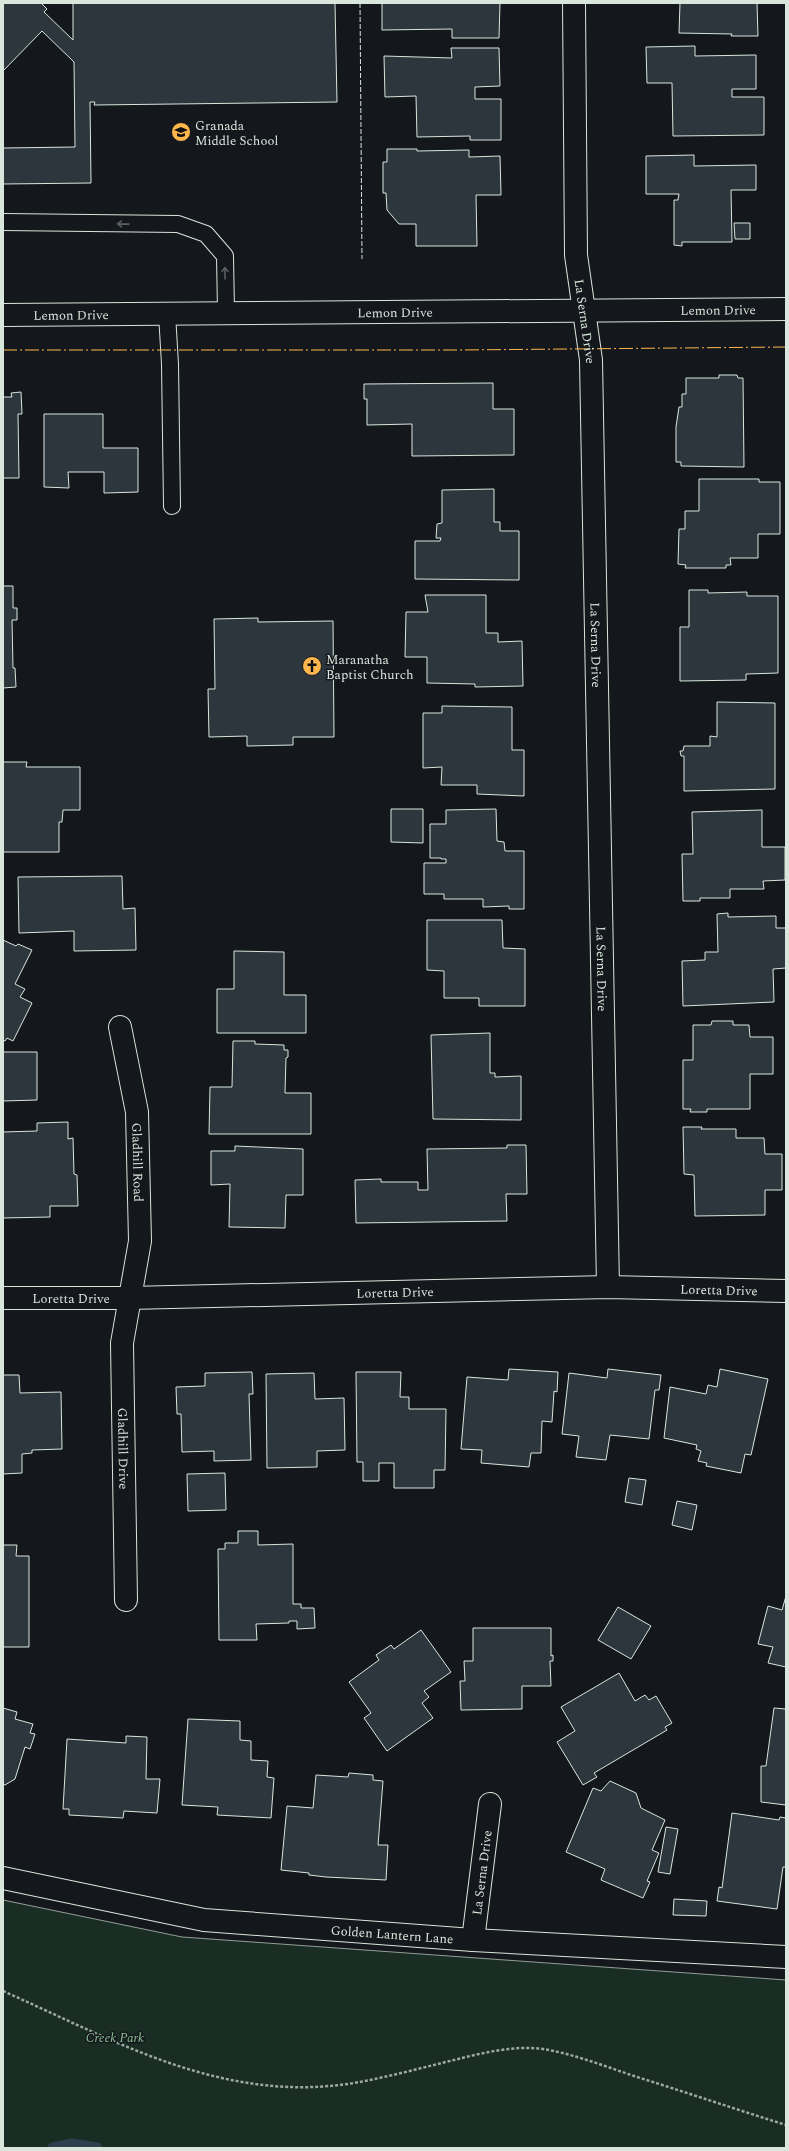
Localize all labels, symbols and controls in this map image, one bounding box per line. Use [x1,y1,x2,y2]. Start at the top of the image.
place label: Granada Middle School [195,116,278,151]
school or university icon: Granada Middle School [170,121,192,143]
one-way arrow [117,220,130,228]
one-way arrow [222,267,229,280]
street label: La Serna Drive [569,278,600,364]
street label: Lemon Drive [680,300,756,321]
street label: Lemon Drive [357,303,433,323]
street label: Lemon Drive [33,305,109,326]
street label: La Serna Drive [584,602,606,688]
place label: Maranatha Baptist Church [326,650,414,685]
church icon: Maranatha Baptist Church [301,655,323,677]
street label: La Serna Drive [590,926,612,1012]
street label: Gladhill Road [126,1122,148,1202]
street label: Loretta Drive [680,1280,758,1301]
street label: Loretta Drive [356,1282,434,1304]
street label: Loretta Drive [32,1289,110,1309]
street label: Gladhill Drive [112,1408,133,1490]
street label: La Serna Drive [467,1829,498,1916]
street label: Golden Lantern Lane [330,1920,454,1950]
park label: Creek Park [86,2028,144,2048]

